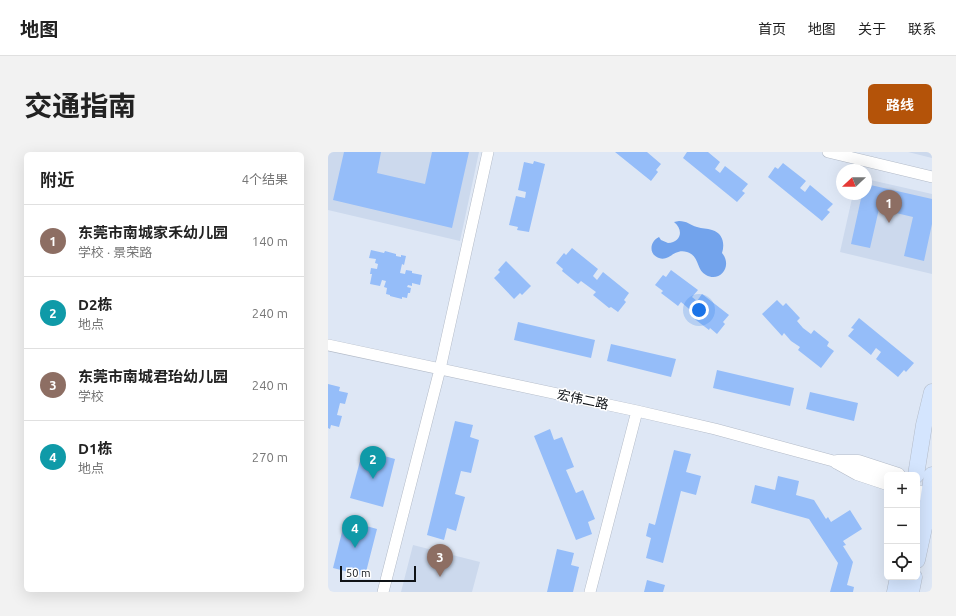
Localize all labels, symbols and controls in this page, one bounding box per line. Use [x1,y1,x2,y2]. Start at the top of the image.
text: 地图 [20,18,58,40]
text: 首页 [758,21,786,37]
text: 地图 [808,21,836,37]
text: 关于 [858,21,886,37]
text: 联系 [908,21,936,37]
button: 路线 [868,84,932,124]
text: 交通指南 [24,90,136,121]
north arrow [836,164,872,200]
text: 附近 [40,170,74,189]
text: 4个结果 [242,172,288,186]
pin: 1 [876,190,902,223]
text: 东莞市南城家禾幼儿园 [78,224,228,241]
text: 1 [49,234,57,248]
text: 140 m [252,234,288,248]
text: 学校 · 景荣路 [78,245,152,259]
text: D2栋 [78,296,112,313]
your location [689,300,709,320]
text: 2 [49,306,57,320]
text: 240 m [252,306,288,320]
text: 地点 [78,317,104,331]
text: 东莞市南城君珆幼儿园 [78,368,228,385]
text: 3 [49,378,57,392]
text: 240 m [252,378,288,392]
street label: 宏伟二路 [556,387,610,411]
text: 学校 [78,389,104,403]
text: D1栋 [78,440,112,457]
pin: 2 [360,446,386,479]
text: 4 [49,450,57,464]
text: 270 m [252,450,288,464]
text: 地点 [78,461,104,475]
map controls [884,472,920,580]
button: + [884,472,920,508]
button: − [884,508,920,544]
pin: 4 [342,515,368,548]
pin: 3 [427,544,453,577]
button: locate [884,544,920,580]
scale bar [340,564,416,583]
text: 50 m [346,567,370,579]

